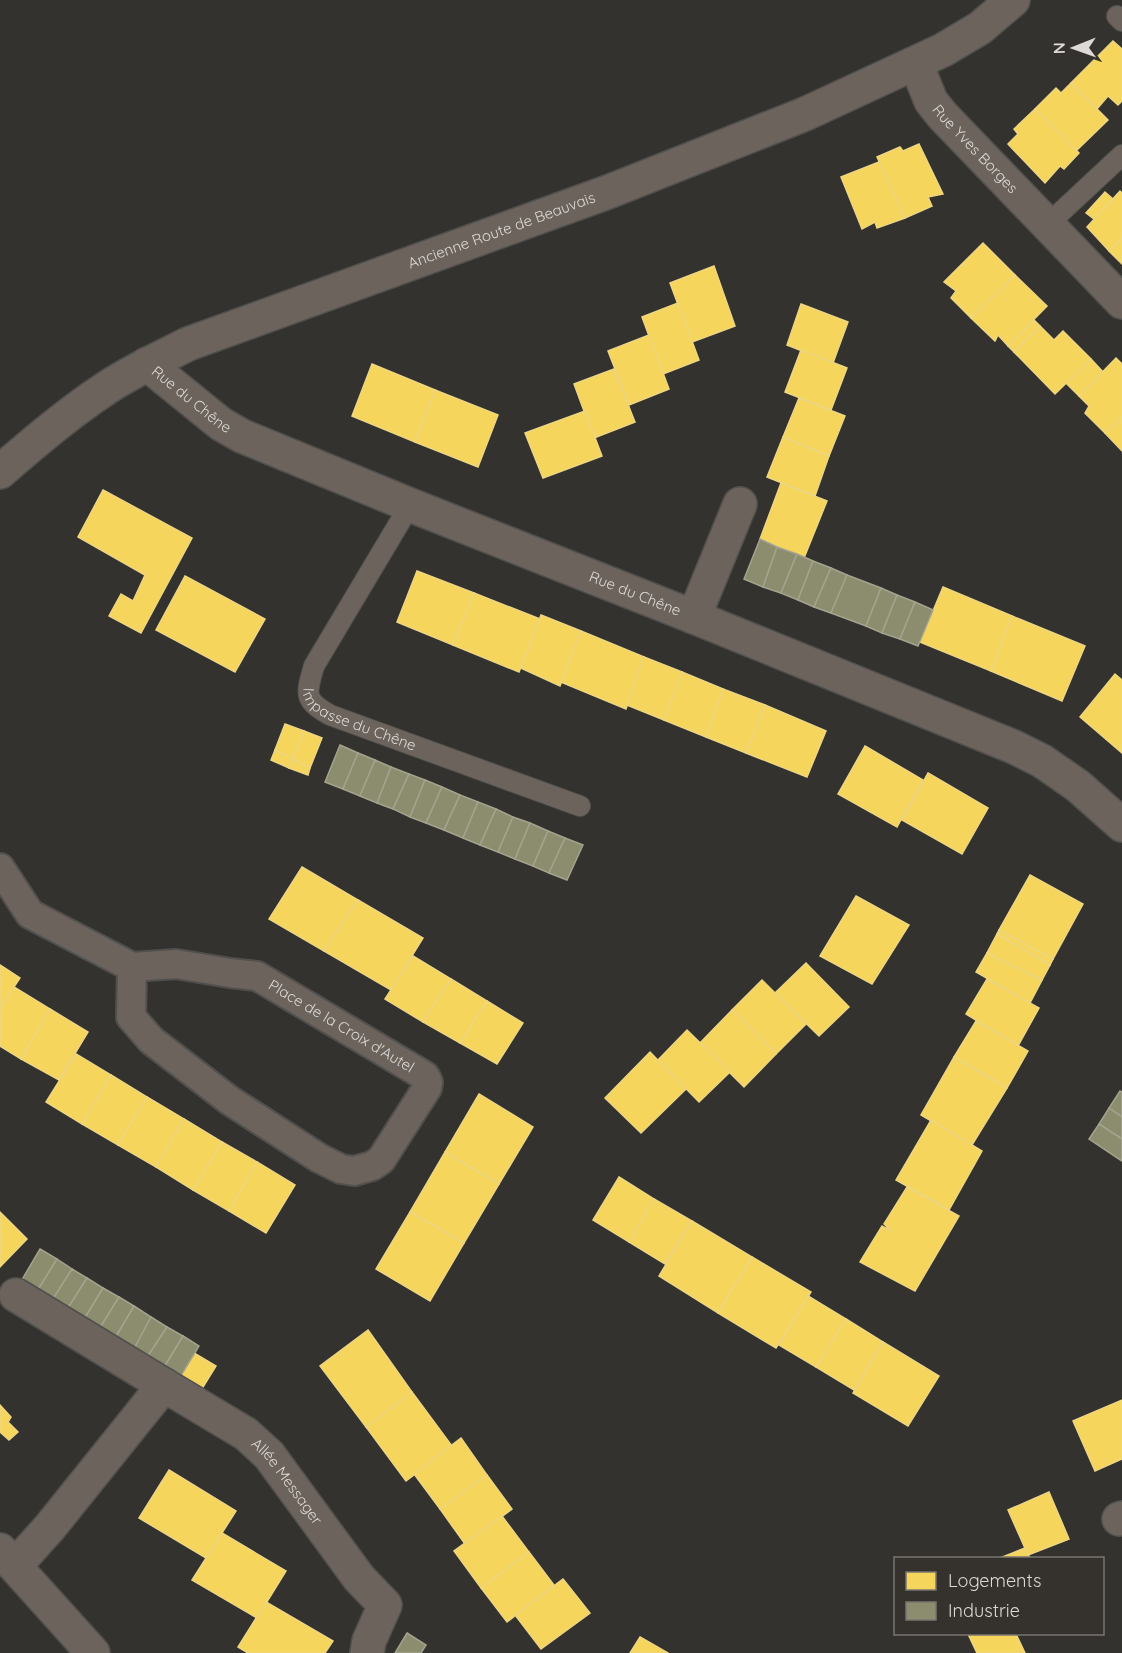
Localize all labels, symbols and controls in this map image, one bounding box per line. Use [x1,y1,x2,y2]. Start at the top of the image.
north arrow [1044,18,1104,78]
text: N [1049,42,1069,54]
street label: Rue Yves Borges [928,100,1022,197]
street label: Ancienne Route de Beauvais [405,187,598,273]
street label: Rue du Chêne [148,362,235,437]
street label: Rue du Chêne [587,567,684,620]
street label: Impasse du Chêne [299,687,419,755]
street label: Place de la Croix d'Autel [265,975,418,1076]
street label: Allée Messager [248,1434,327,1529]
legend [894,1557,1104,1635]
text: Logements [948,1569,1041,1592]
text: Industrie [948,1599,1020,1622]

